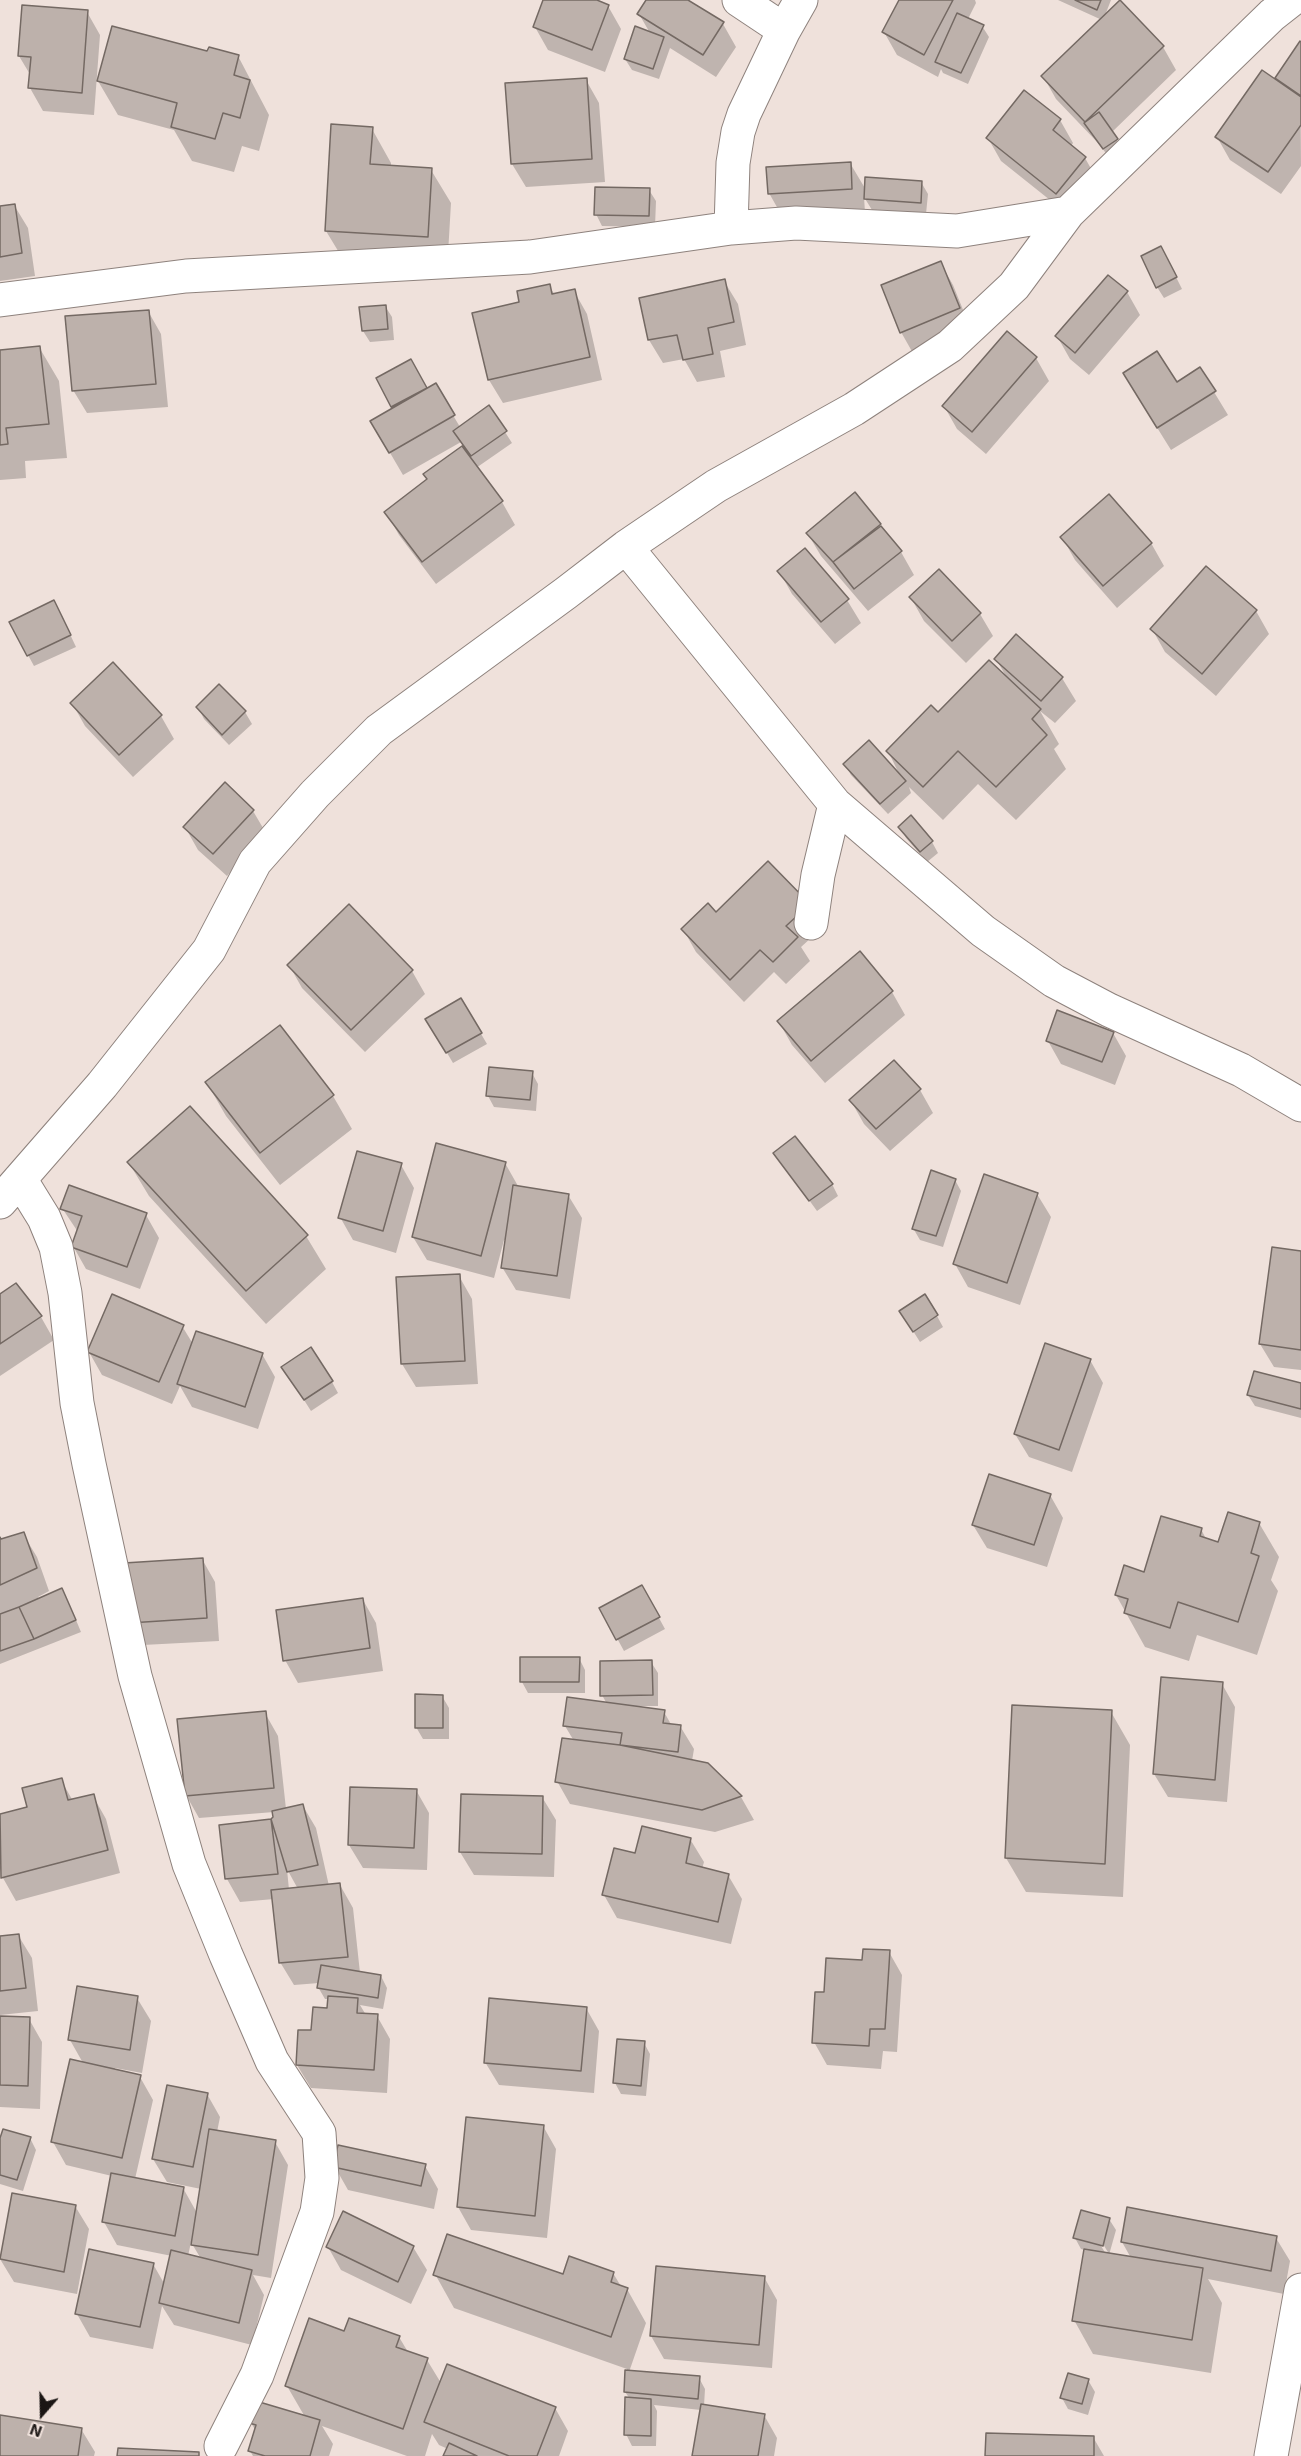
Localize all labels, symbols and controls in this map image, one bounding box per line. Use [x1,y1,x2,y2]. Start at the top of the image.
north arrow [12,2384,72,2444]
text: N [27,2420,44,2442]

